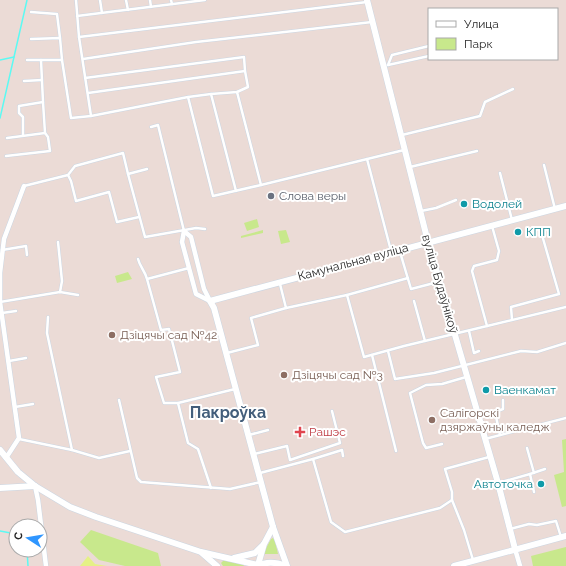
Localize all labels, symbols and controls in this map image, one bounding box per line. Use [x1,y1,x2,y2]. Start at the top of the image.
legend [428,8,558,60]
text: Улица [464,17,499,31]
text: Парк [464,37,493,51]
place label: Слова веры [279,189,346,203]
marker: Слова веры [266,191,276,201]
place label: Водолей [472,197,522,211]
marker: Водолей [459,199,469,209]
place label: КПП [526,225,551,239]
marker: КПП [513,227,523,237]
street label: вуліца Будаўнікоў [419,233,461,335]
street label: Камунальная вуліца [296,240,410,284]
place label: Дзіцячы сад №42 [120,328,217,342]
marker: Дзіцячы сад №42 [107,330,117,340]
place label: Дзіцячы сад №3 [292,368,383,382]
marker: Дзіцячы сад №3 [279,370,289,380]
place label: Ваенкамат [494,383,556,397]
marker: Ваенкамат [481,385,491,395]
district label: Пакроўка [190,403,266,422]
place label: Салігорскі дзяржаўны каледж [440,406,550,434]
marker: Салігорскі дзяржаўны каледж [427,415,437,425]
place label: Рашэс [309,425,346,439]
marker: Рашэс [294,426,306,438]
place label: Автоточка [474,477,533,491]
marker: Автоточка [536,479,546,489]
north arrow [8,518,48,558]
text: С [12,531,26,541]

